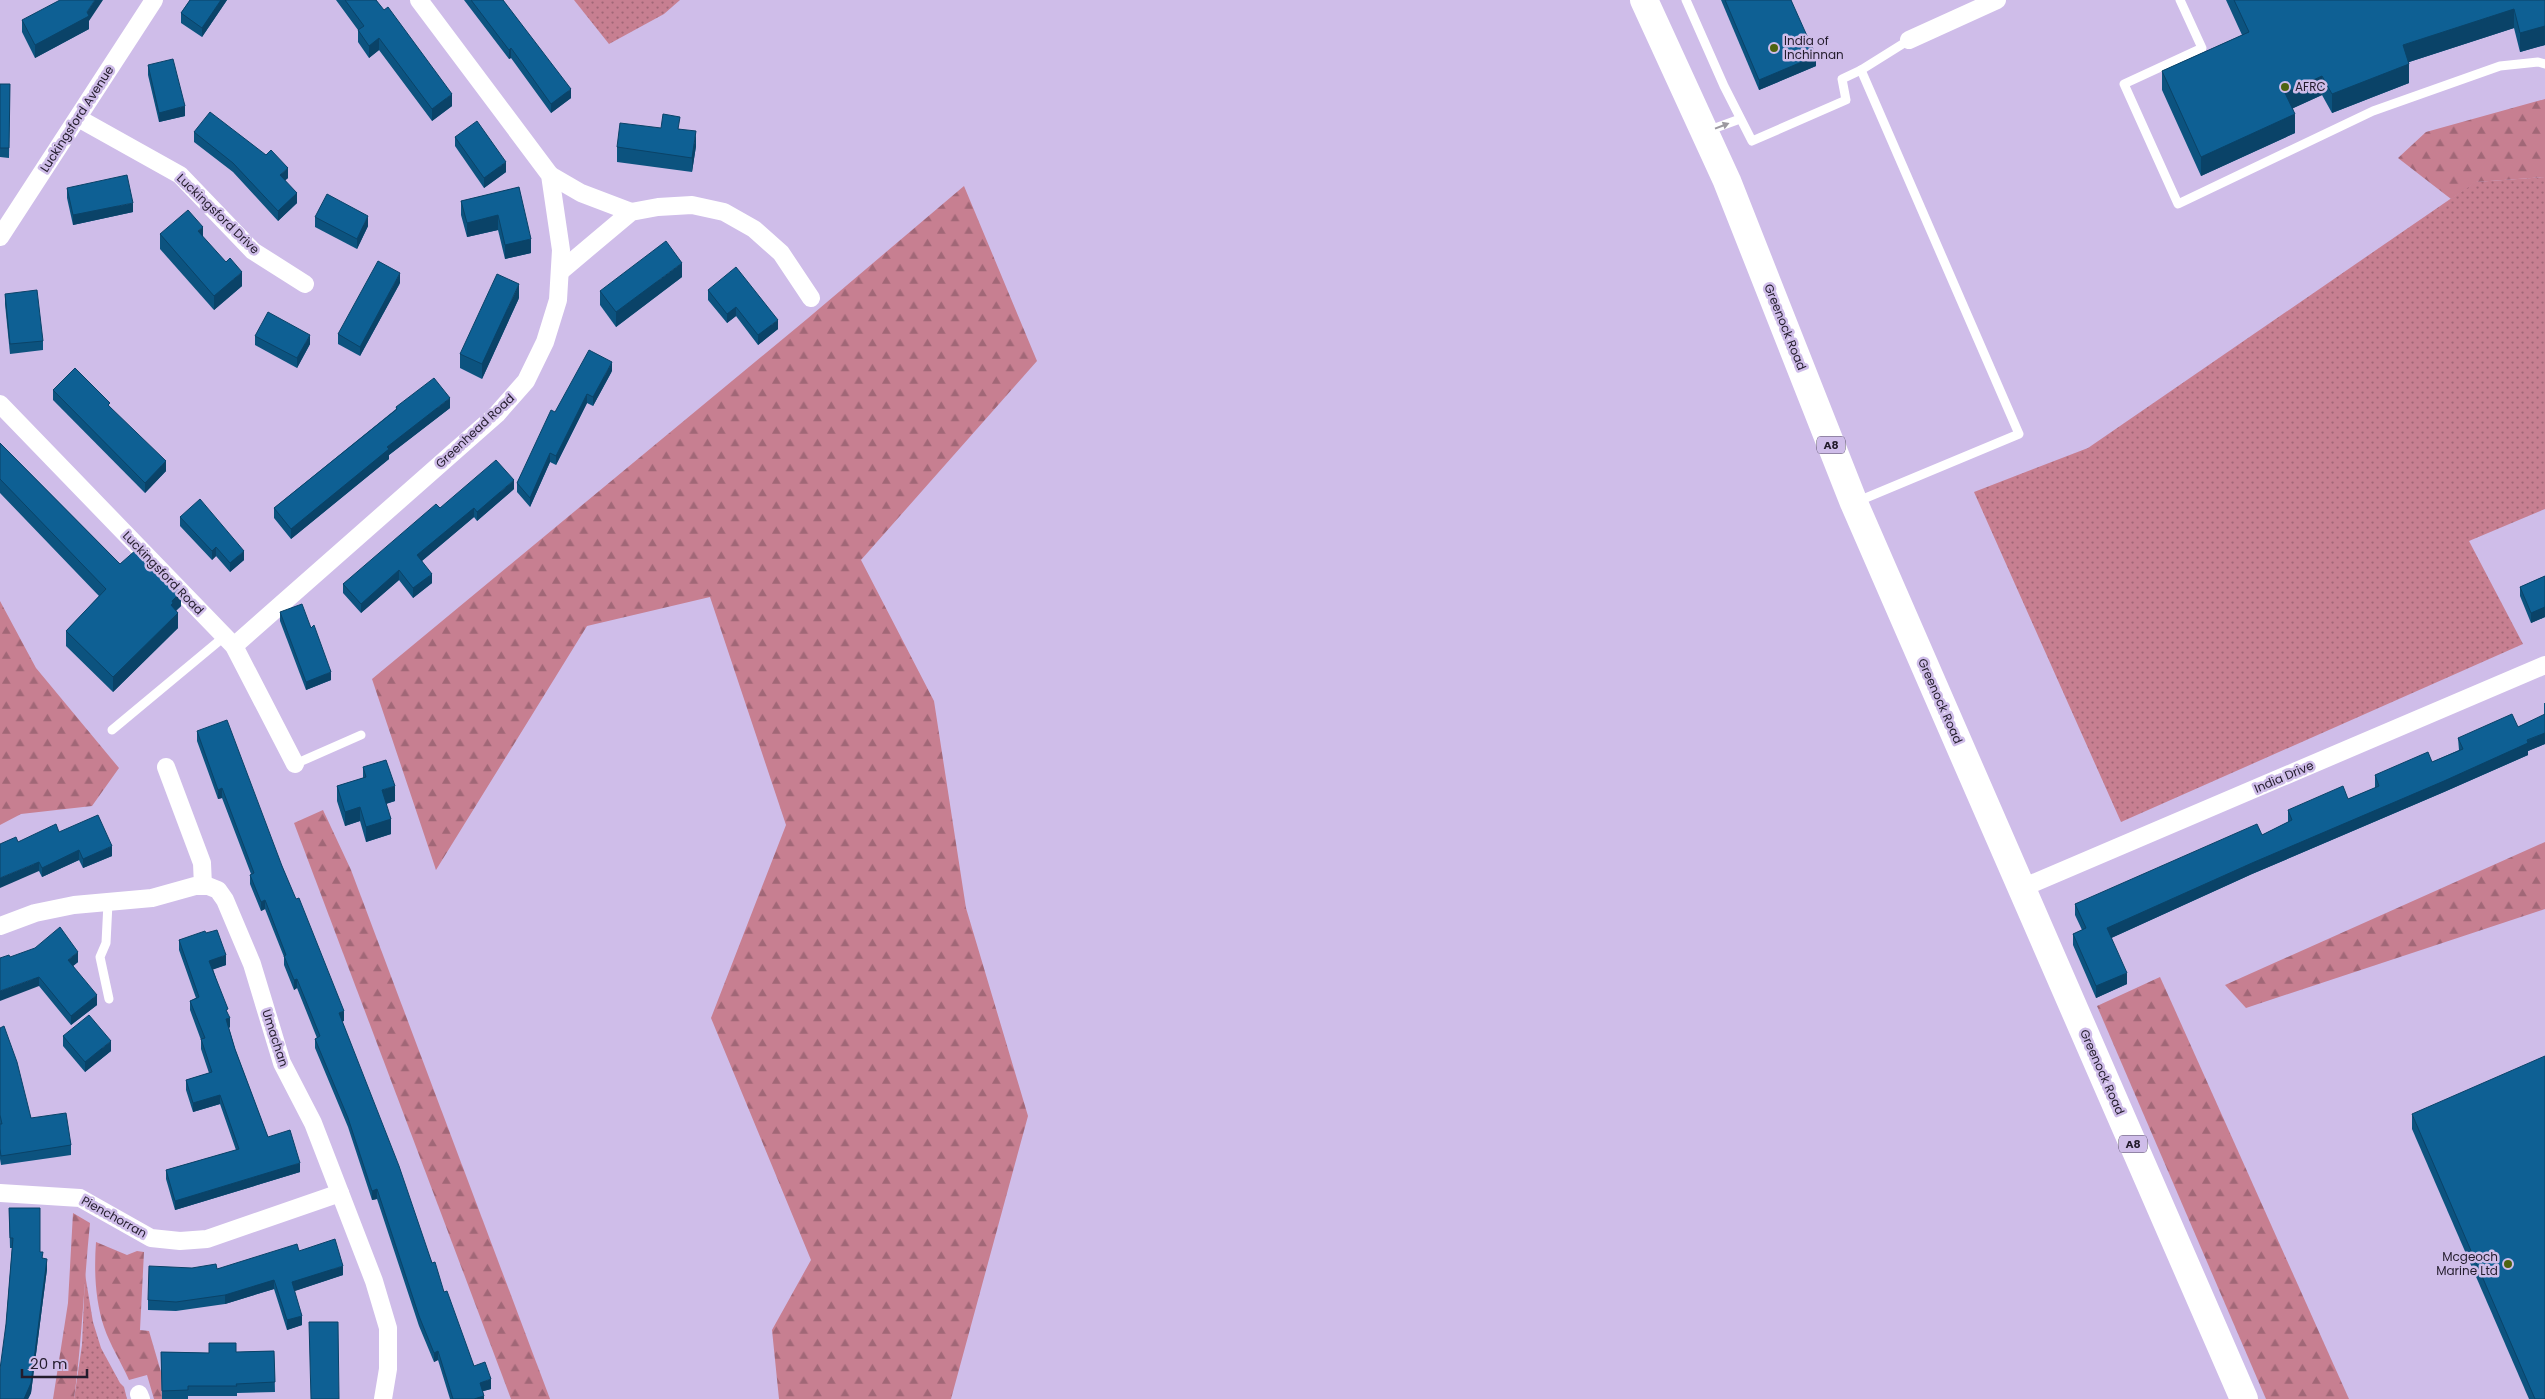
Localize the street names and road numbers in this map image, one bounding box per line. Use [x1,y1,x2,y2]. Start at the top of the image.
street label: Luckingsford Avenue [36,62,117,175]
street label: Luckingsford Drive [173,170,263,258]
street label: Greenock Road [1760,281,1811,373]
street label: Greenhead Road [432,390,518,472]
road number: A8 [1817,436,1845,454]
street label: Luckingsford Road [119,527,208,618]
street label: Greenock Road [1914,655,1967,746]
street label: India Drive [2251,756,2316,797]
street label: Umachan [258,1007,293,1069]
street label: Greenock Road [2076,1026,2129,1117]
road number: A8 [2119,1136,2147,1152]
street label: Pienchorran [78,1192,150,1242]

